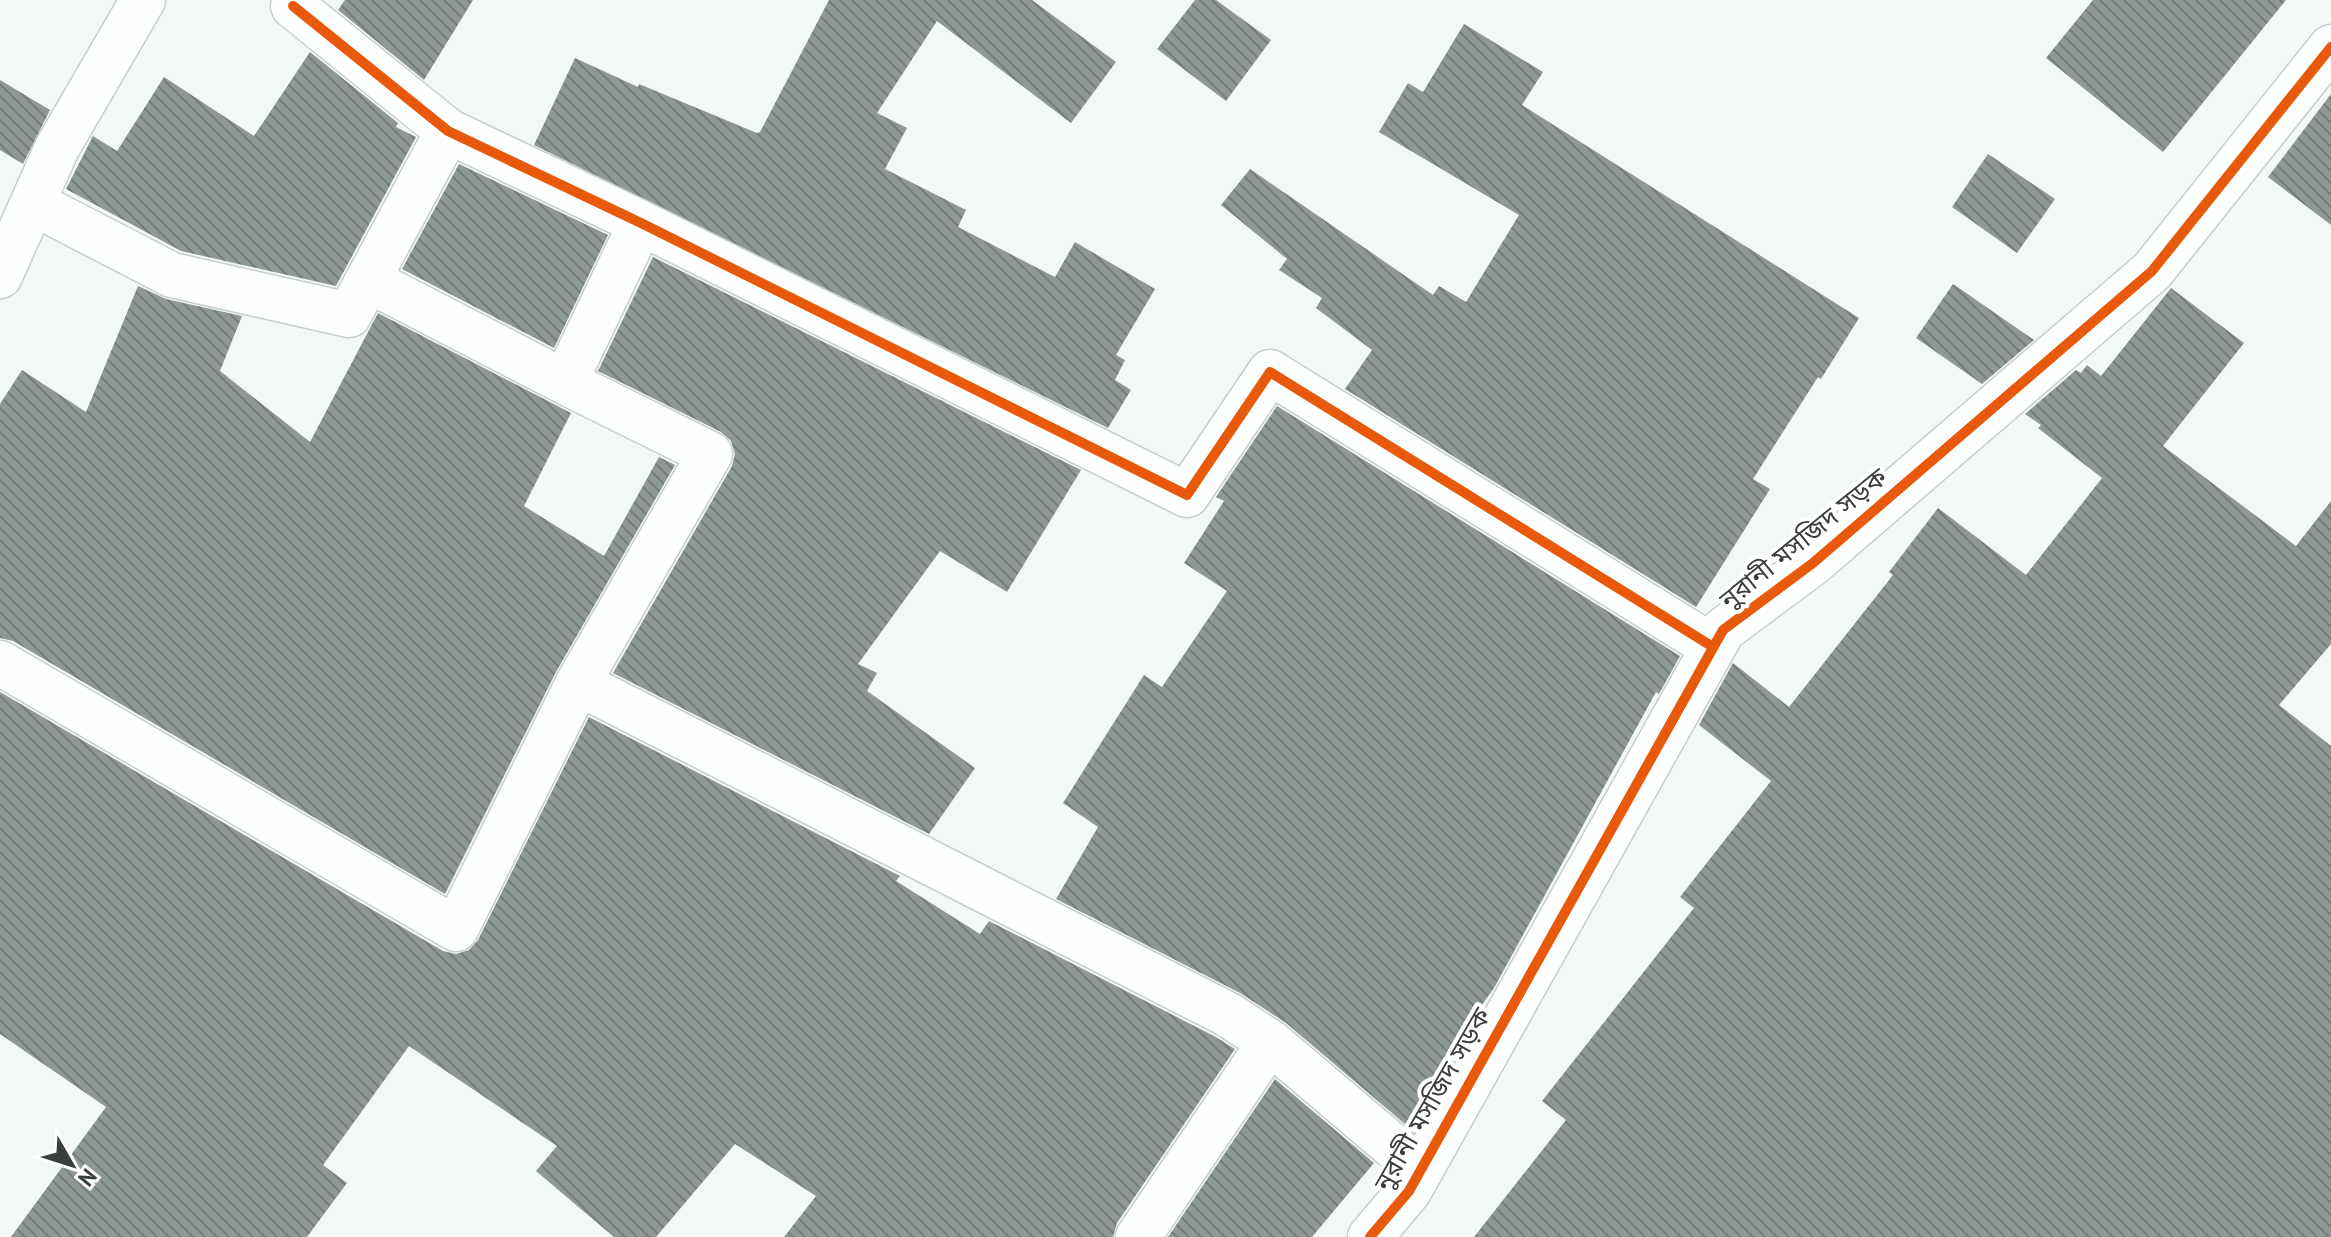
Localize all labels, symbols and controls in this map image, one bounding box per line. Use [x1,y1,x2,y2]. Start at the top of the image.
street label: নুরানী মসজিদ সড়ক [1712,460,1894,616]
street label: নুরানী মসজিদ সড়ক [1366,1001,1498,1197]
north arrow [32,1125,112,1205]
text: N [72,1163,103,1192]

